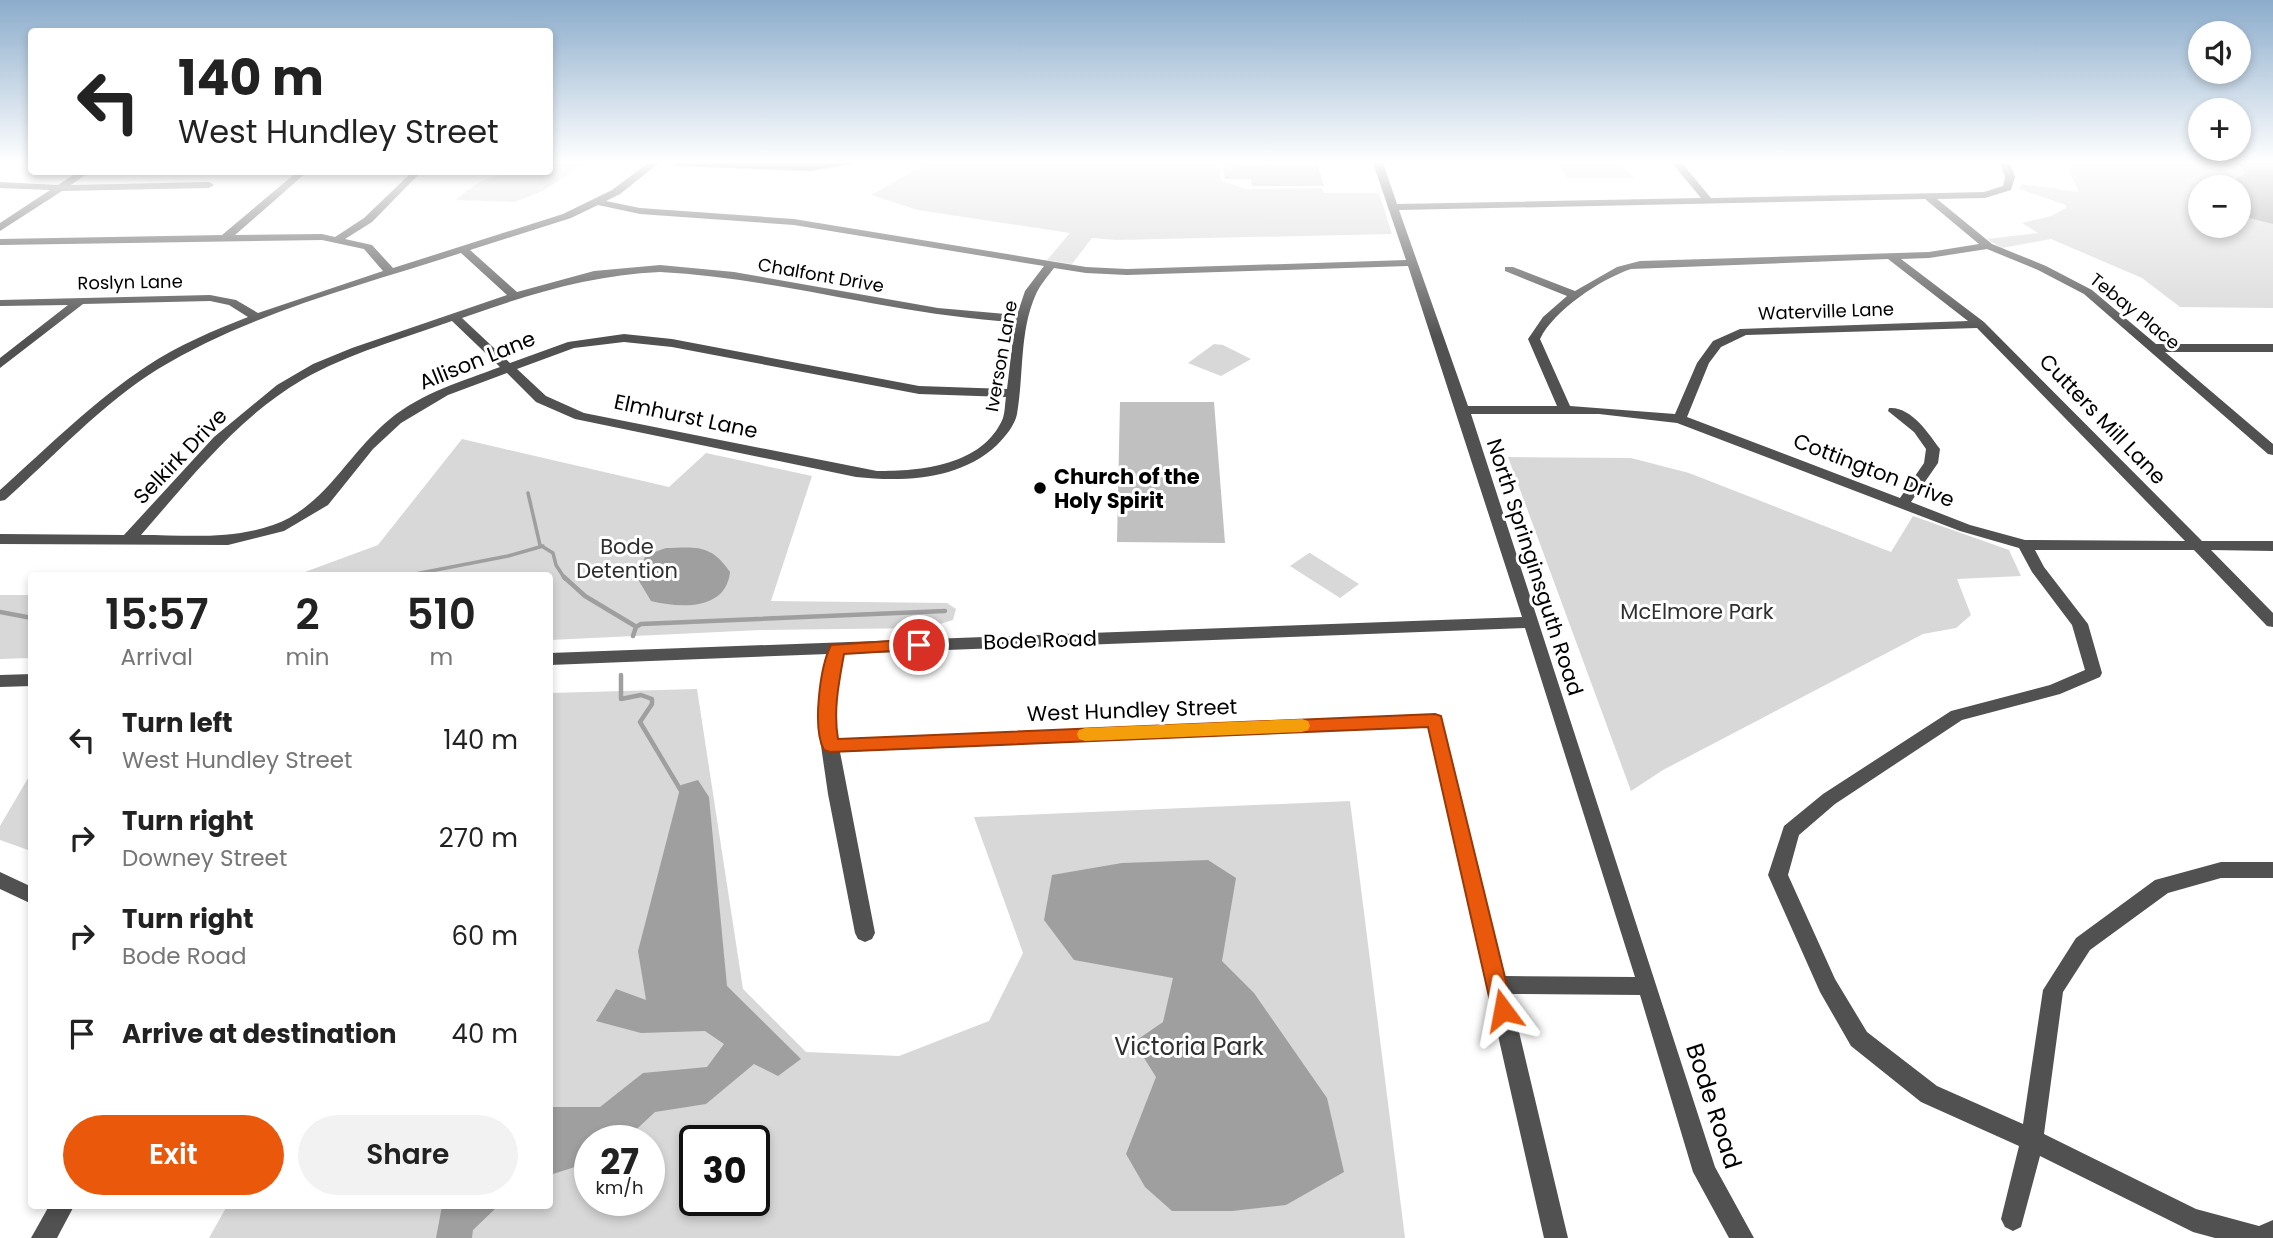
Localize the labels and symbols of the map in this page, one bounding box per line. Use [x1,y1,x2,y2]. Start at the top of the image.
street label: Chalfont Drive [756,252,886,298]
street label: Tebay Place [2085,267,2185,355]
street label: Roslyn Lane [77,269,183,295]
street label: Waterville Lane [1758,296,1894,326]
street label: Iverson Lane [979,299,1023,413]
street label: Allison Lane [415,324,539,396]
street label: Cutters Mill Lane [2033,347,2173,491]
street label: Elmhurst Lane [611,387,761,445]
street label: Selkirk Drive [127,402,233,510]
street label: Cottington Drive [1789,426,1959,514]
street label: North Springinsguth Road [1480,435,1590,699]
place label: Church of the Holy Spirit [1054,462,1200,515]
marker: Church of the Holy Spirit [1032,480,1048,496]
park label: Bode Detention [576,532,678,585]
park label: McElmore Park [1620,597,1774,626]
pin [889,615,949,675]
street label: Bode Road [983,624,1097,656]
street label: West Hundley Street [1026,692,1238,728]
position arrow [1466,973,1540,1047]
park label: Victoria Park [1114,1030,1264,1063]
street label: Bode Road [1678,1039,1750,1173]
speed limit sign: 30 [679,1125,770,1216]

